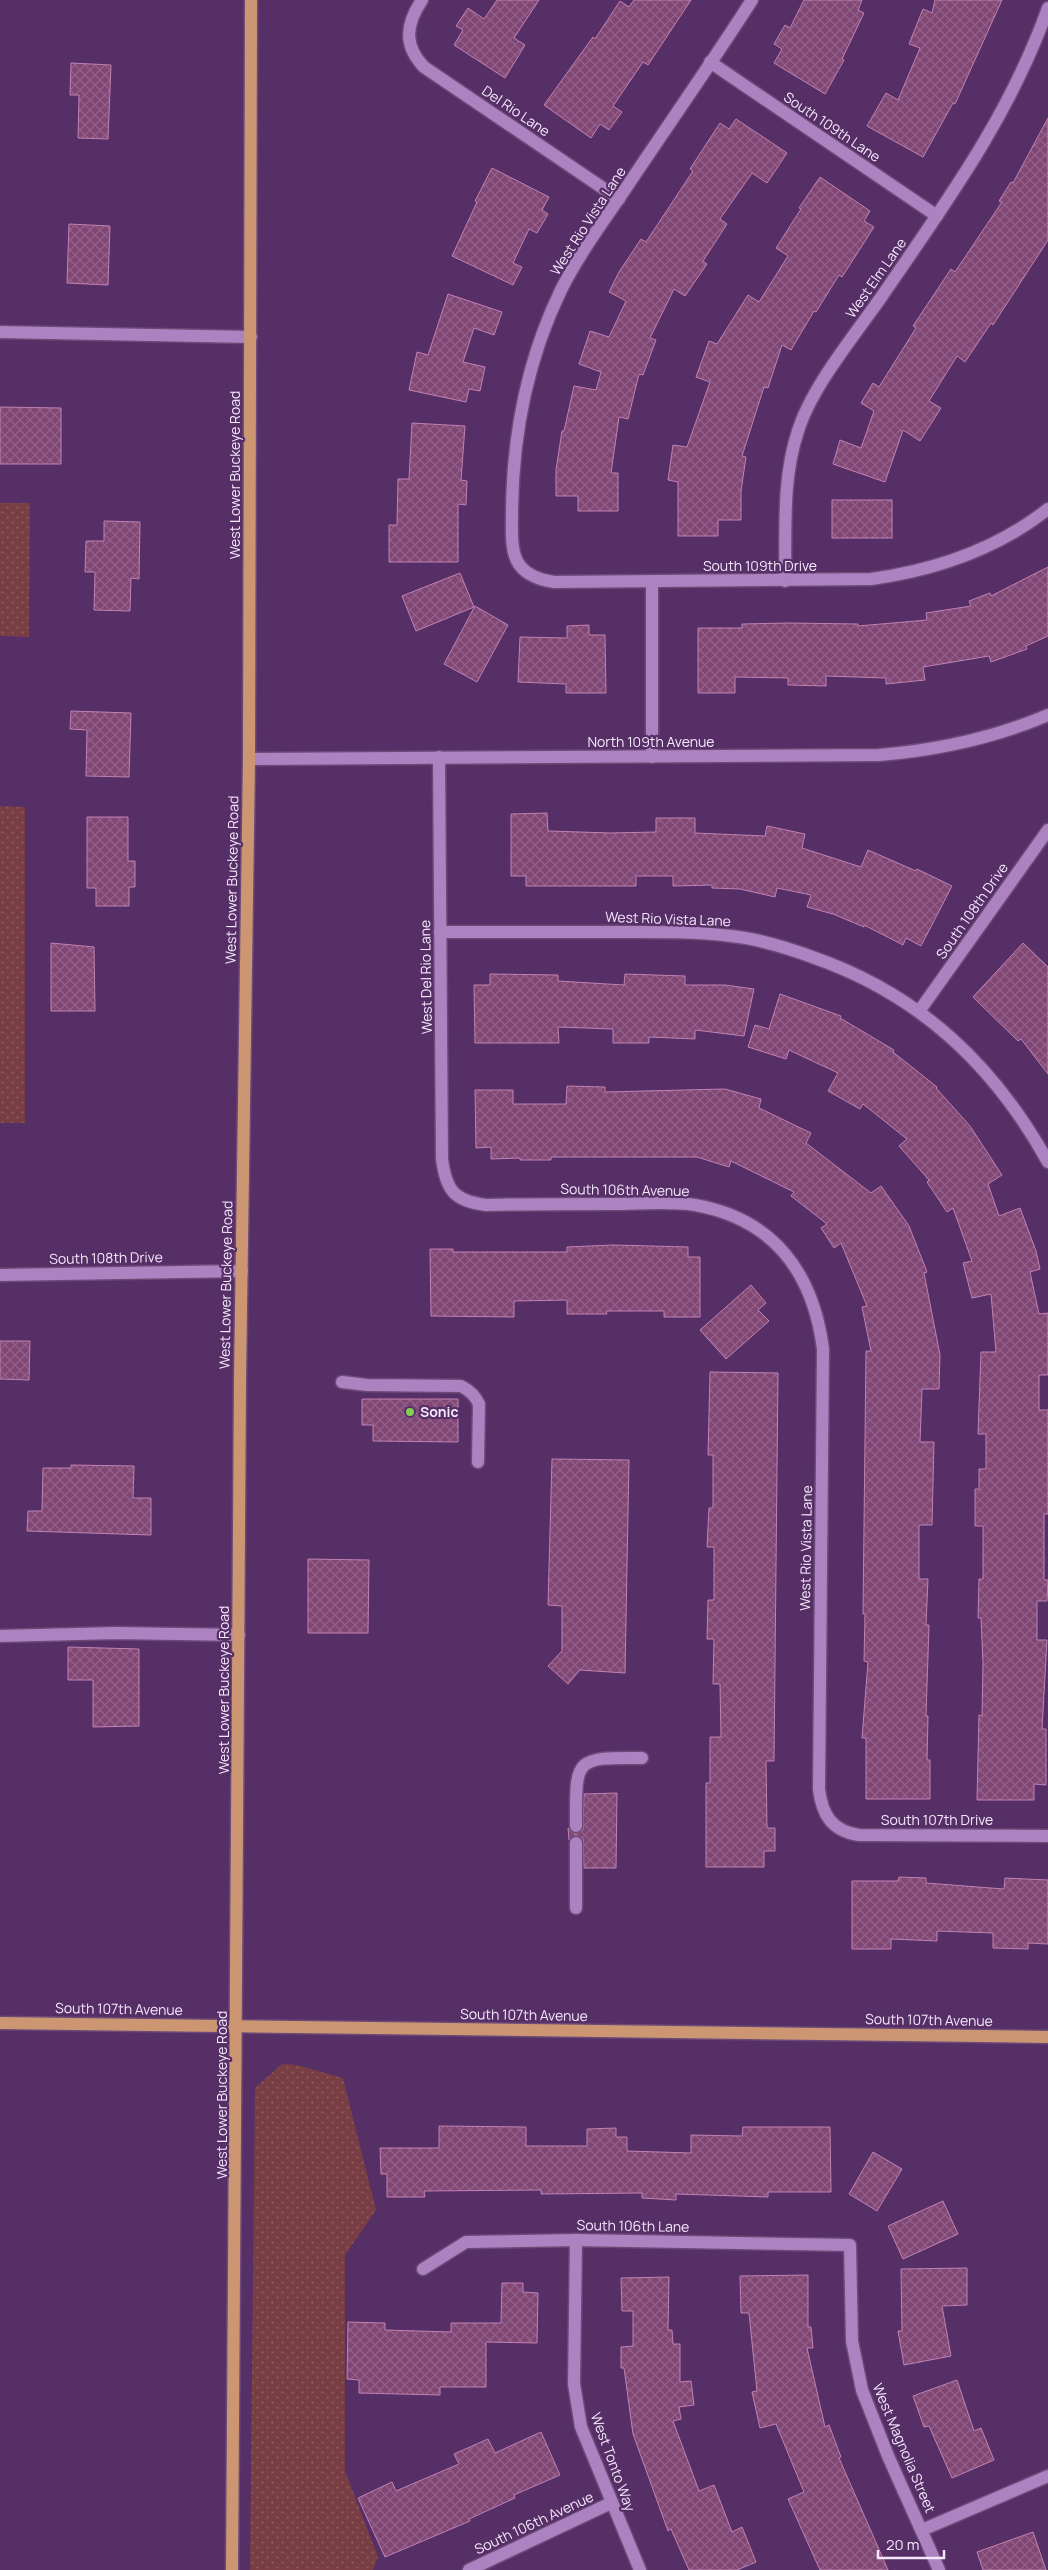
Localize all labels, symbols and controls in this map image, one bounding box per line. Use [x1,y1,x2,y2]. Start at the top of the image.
street label: Del Rio Lane [479,81,554,140]
street label: South 109th Lane [780,87,884,166]
street label: West Rio Vista Lane [545,163,630,279]
street label: West Elm Lane [841,234,910,321]
street label: West Lower Buckeye Road [225,391,244,559]
street label: South 109th Drive [703,556,817,575]
street label: North 109th Avenue [588,732,714,751]
street label: West Lower Buckeye Road [221,796,242,964]
street label: South 108th Drive [931,859,1012,963]
street label: West Rio Vista Lane [605,907,731,930]
street label: West Del Rio Lane [415,920,436,1034]
street label: South 106th Avenue [560,1179,690,1200]
street label: West Lower Buckeye Road [215,1201,236,1369]
street label: South 108th Drive [49,1247,163,1268]
place label: Sonic [420,1402,459,1421]
marker: Sonic [404,1406,416,1418]
street label: West Rio Vista Lane [795,1485,816,1611]
street label: West Lower Buckeye Road [214,1606,233,1774]
street label: South 107th Drive [881,1810,993,1829]
street label: South 107th Avenue [55,1998,183,2019]
street label: South 107th Avenue [460,2004,588,2025]
street label: South 107th Avenue [865,2009,993,2030]
street label: West Lower Buckeye Road [212,2011,231,2179]
street label: South 106th Lane [576,2215,690,2236]
street label: West Magnolia Street [869,2380,940,2516]
street label: West Tonto Way [587,2410,640,2514]
street label: South 106th Avenue [471,2487,596,2558]
scale bar [878,2528,944,2560]
text: 20 m [886,2534,919,2555]

